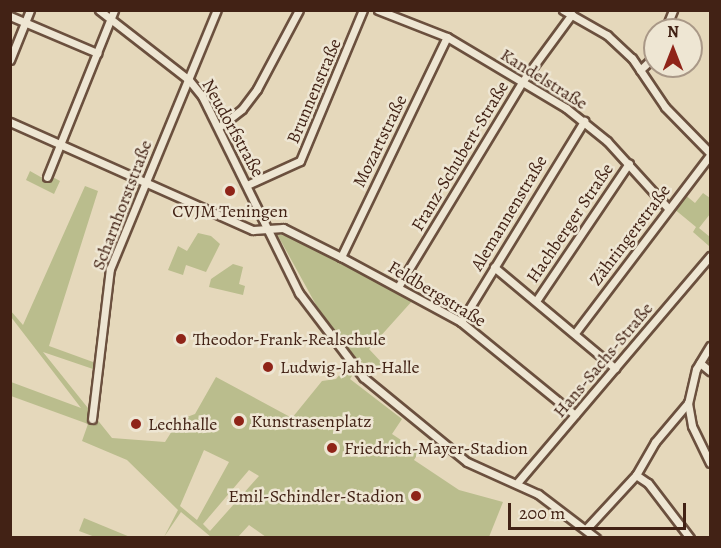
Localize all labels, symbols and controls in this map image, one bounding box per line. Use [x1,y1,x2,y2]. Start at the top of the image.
north arrow [643,18,703,78]
text: N [667,21,679,43]
street label: Brunnenstraße [282,35,346,147]
street label: Kandelstraße [497,44,591,114]
street label: Neudorfstraße [197,75,269,181]
street label: Franz-Schubert-Straße [407,77,513,235]
street label: Mozartstraße [348,91,412,191]
street label: Scharnhorststraße [87,137,157,273]
street label: Alemannenstraße [466,151,552,275]
street label: Hachberger Straße [522,159,618,287]
street label: Zähringerstraße [585,180,675,290]
marker: CVJM Teningen [223,184,237,198]
place label: CVJM Teningen [172,200,288,222]
street label: Feldbergstraße [384,256,490,332]
street label: Hans-Sachs-Straße [549,298,657,422]
place label: Theodor-Frank-Realschule [193,328,386,350]
marker: Theodor-Frank-Realschule [174,332,188,346]
place label: Ludwig-Jahn-Halle [280,356,420,378]
marker: Ludwig-Jahn-Halle [261,360,275,374]
place label: Kunstrasenplatz [251,410,371,432]
place label: Lechhalle [148,413,217,435]
marker: Kunstrasenplatz [232,414,246,428]
marker: Lechhalle [129,417,143,431]
place label: Friedrich-Mayer-Stadion [344,437,528,459]
marker: Friedrich-Mayer-Stadion [325,441,339,455]
place label: Emil-Schindler-Stadion [228,485,404,507]
marker: Emil-Schindler-Stadion [409,489,423,503]
scale bar [511,491,690,529]
text: 200 m [519,501,565,525]

